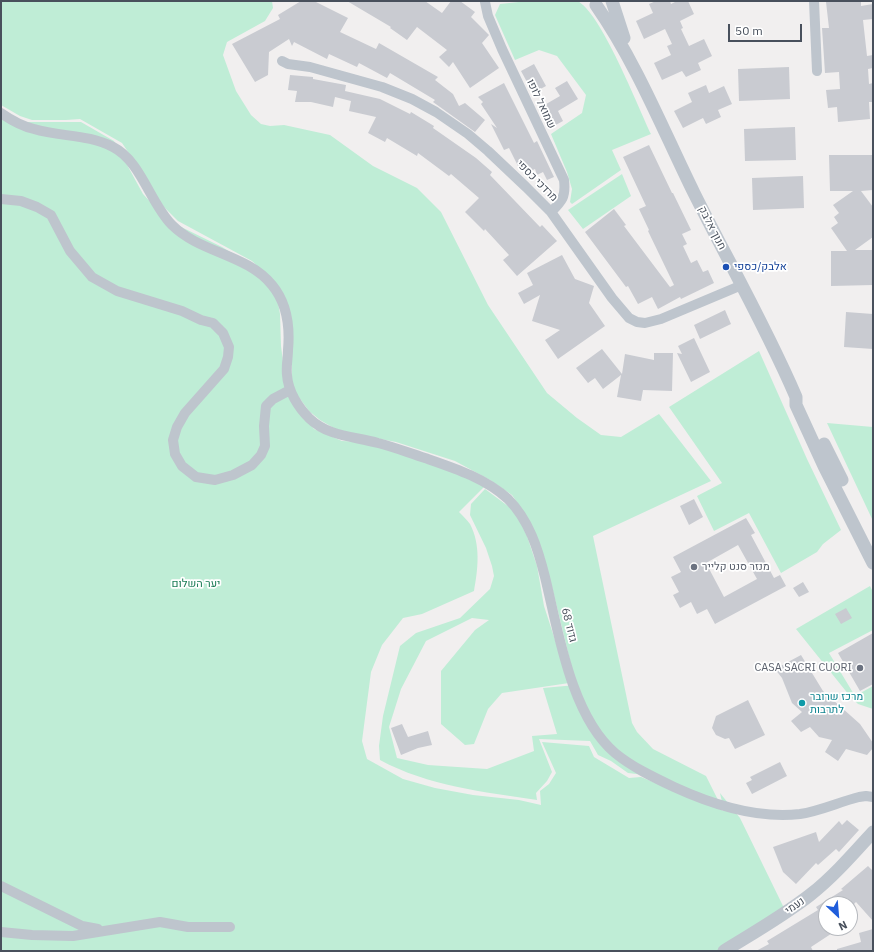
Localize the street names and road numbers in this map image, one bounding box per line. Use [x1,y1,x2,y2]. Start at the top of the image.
street label: שמואל לופו [524,77,558,131]
street label: מרדכי כספי [514,158,560,204]
street label: חנוך אלבק [695,204,729,252]
street label: גדוד 68 [558,607,580,643]
street label: נעמי [783,895,807,917]

